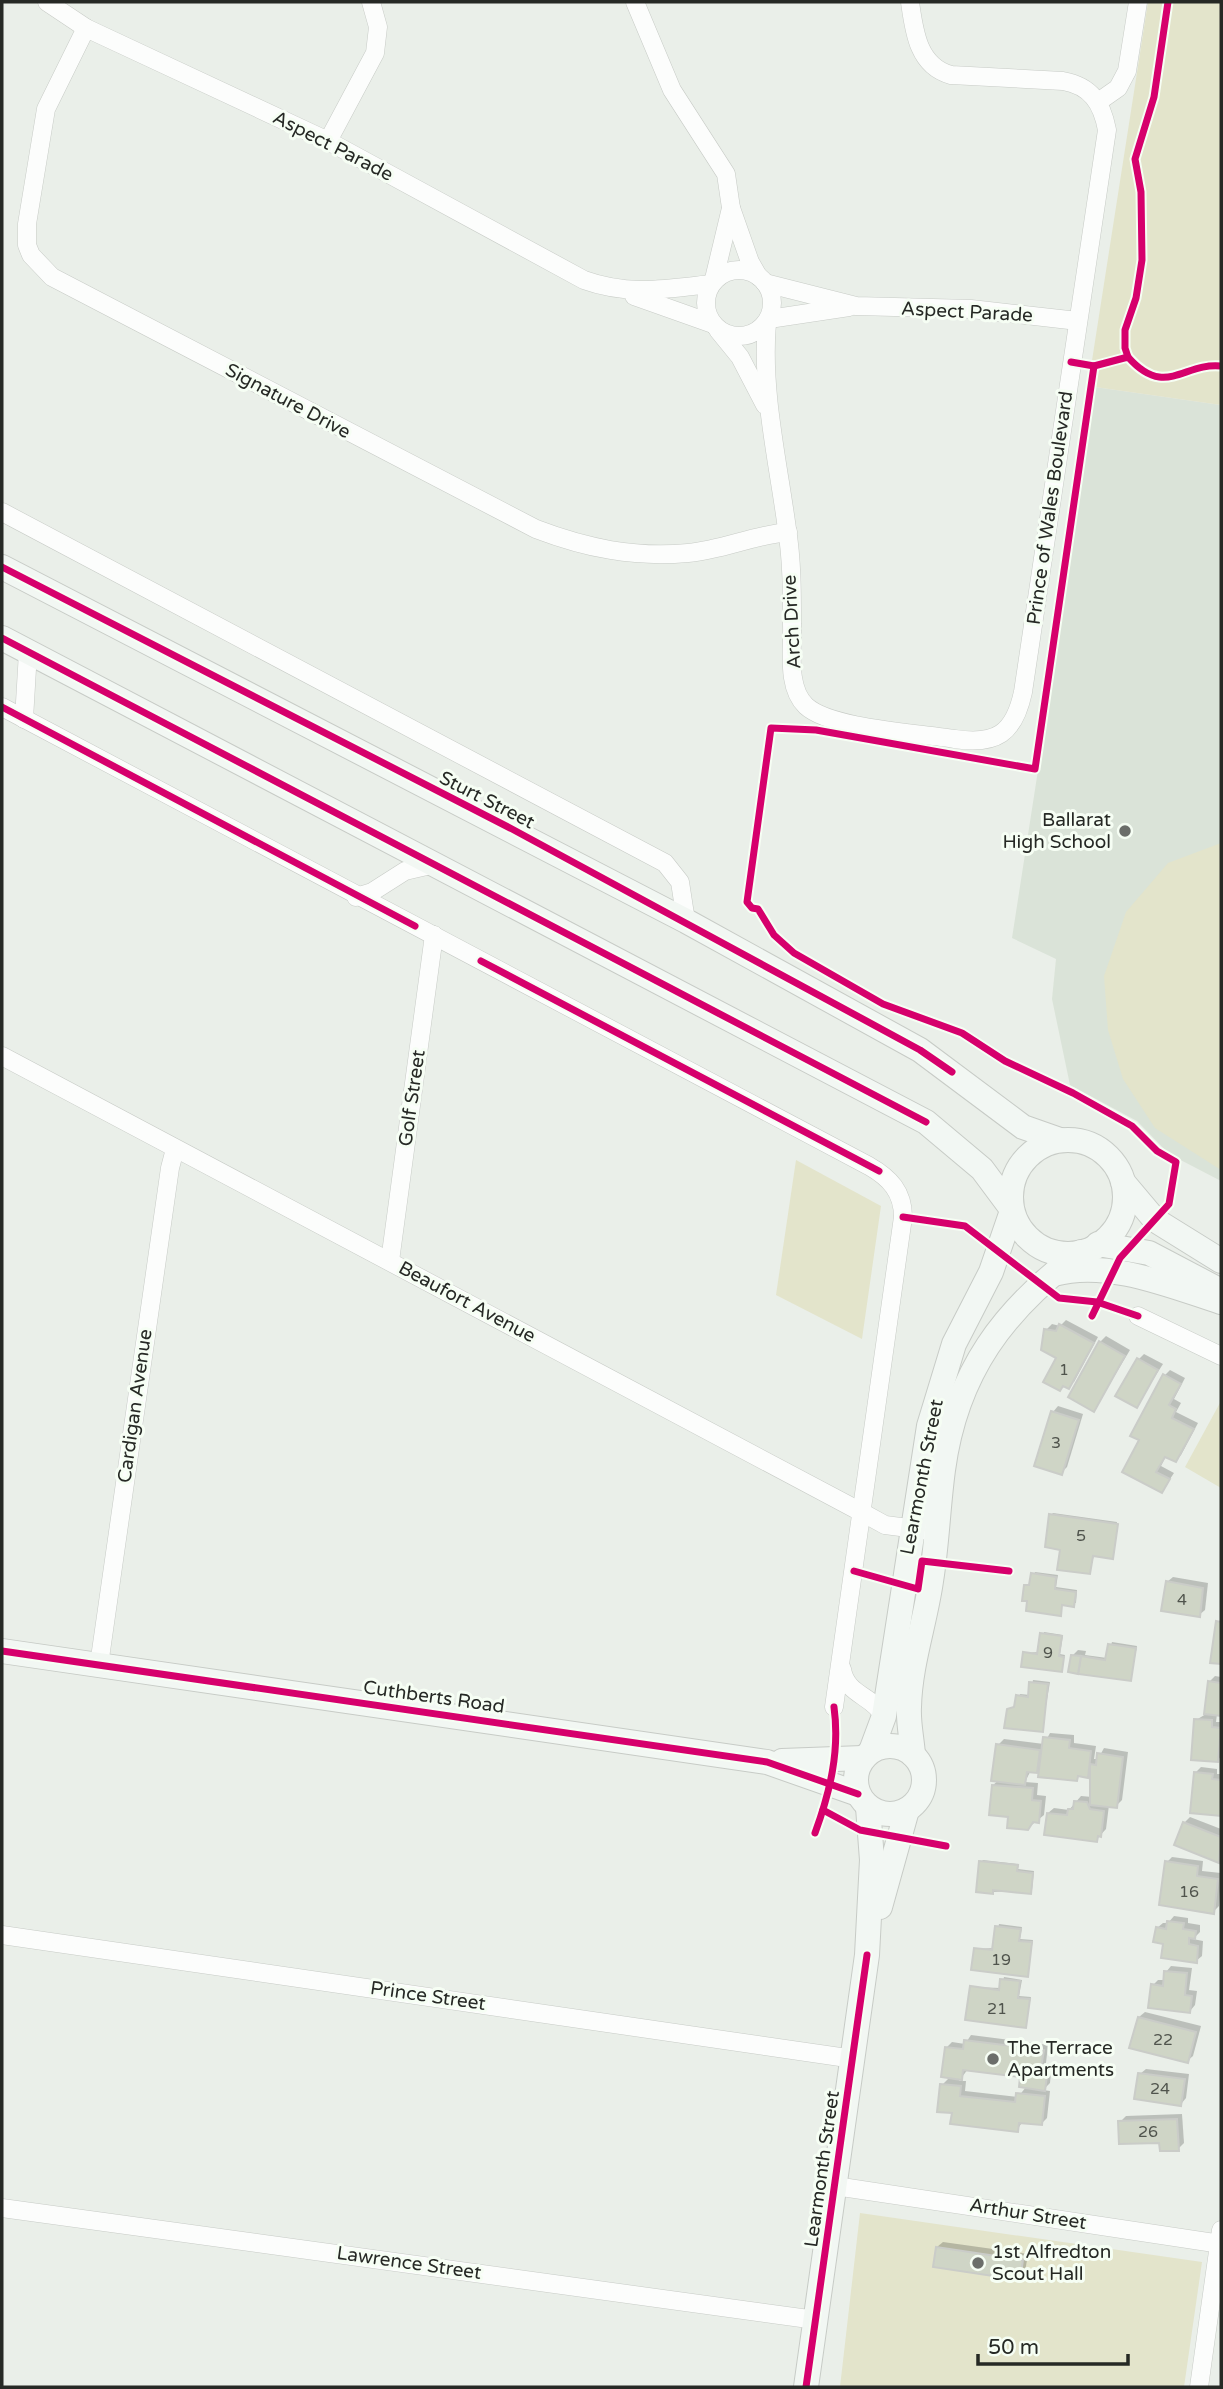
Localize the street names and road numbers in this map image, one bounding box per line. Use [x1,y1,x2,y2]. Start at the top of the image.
street label: Aspect Parade [269,106,397,186]
street label: Aspect Parade [901,298,1033,326]
street label: Signature Drive [222,359,354,443]
street label: Prince of Wales Boulevard [1023,390,1077,626]
street label: Arch Drive [779,574,805,670]
street label: Sturt Street [436,767,538,833]
street label: Golf Street [394,1048,430,1148]
street label: Beaufort Avenue [395,1257,539,1347]
street label: Cardigan Avenue [113,1328,157,1484]
street label: Learmonth Street [896,1397,948,1557]
street label: Cuthberts Road [362,1676,506,1718]
street label: Prince Street [369,1977,487,2015]
street label: Learmonth Street [800,2089,844,2249]
street label: Arthur Street [968,2194,1088,2234]
street label: Lawrence Street [335,2242,483,2284]

